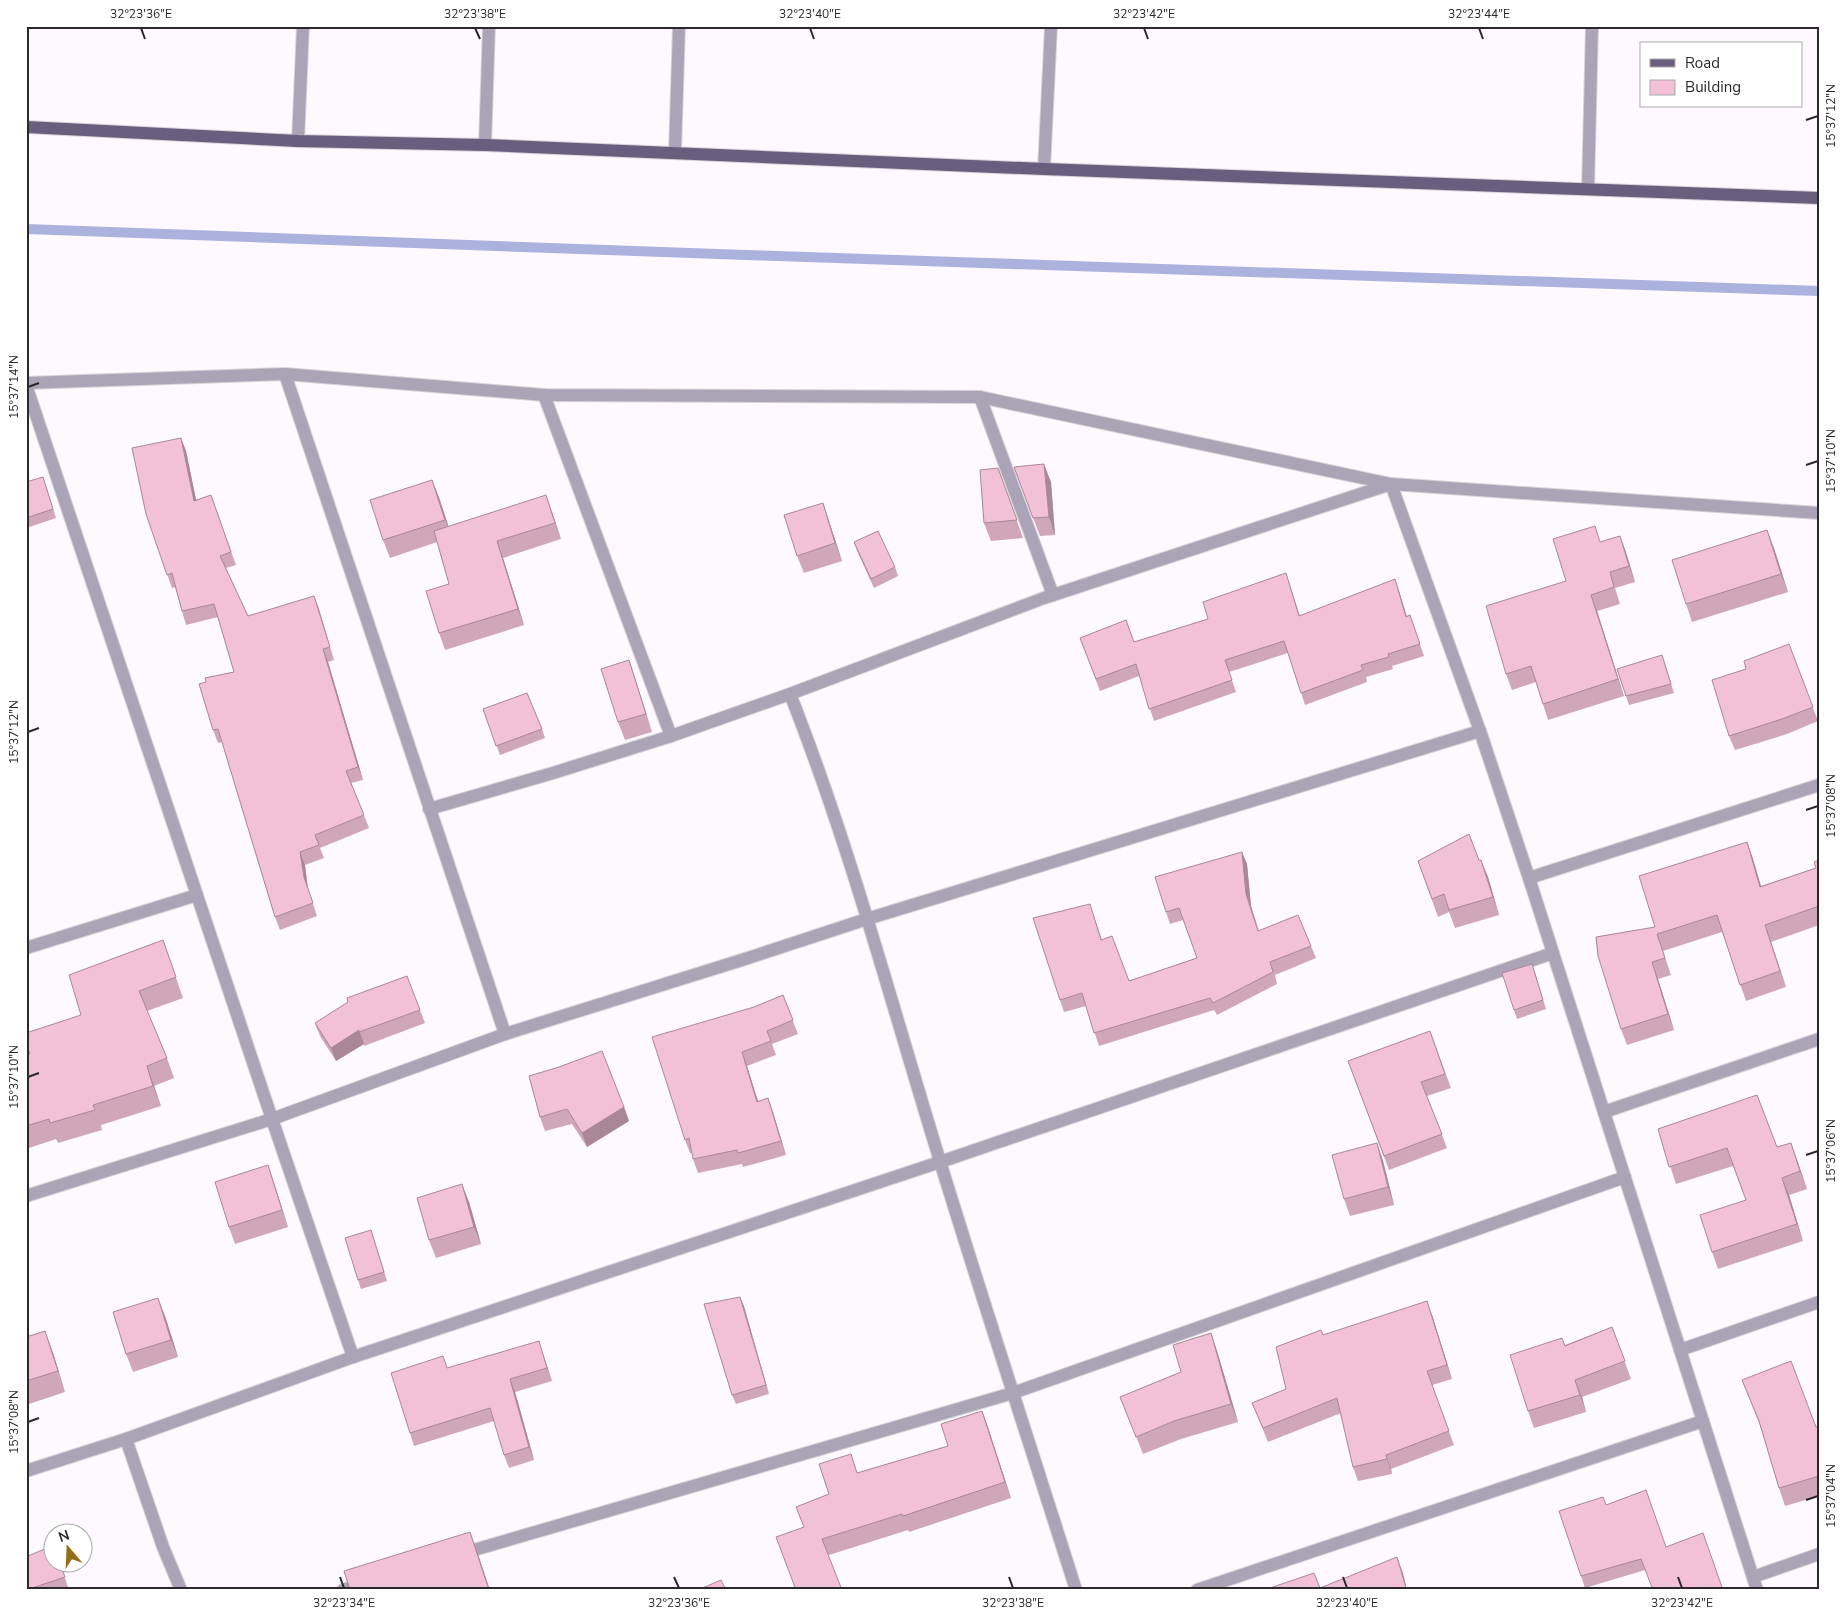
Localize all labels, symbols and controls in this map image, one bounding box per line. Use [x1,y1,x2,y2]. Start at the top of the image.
text: 32°23'36"E [110,6,172,22]
text: 32°23'38"E [444,6,506,22]
text: 32°23'40"E [779,6,841,22]
text: 32°23'42"E [1113,6,1175,22]
text: 32°23'44"E [1448,6,1510,22]
legend [1640,42,1802,108]
text: Road [1685,53,1720,73]
text: Building [1685,77,1741,97]
text: 15°37'12"N [1823,84,1839,148]
text: 15°37'14"N [6,355,22,419]
text: 15°37'10"N [1823,429,1839,493]
text: 15°37'12"N [6,700,22,764]
text: 15°37'08"N [1823,774,1839,838]
text: 15°37'10"N [6,1045,22,1109]
text: 15°37'06"N [1823,1119,1839,1183]
text: 15°37'08"N [6,1390,22,1454]
text: 15°37'04"N [1823,1464,1839,1528]
north arrow [42,1524,92,1574]
text: N [56,1525,72,1547]
text: 32°23'34"E [313,1595,375,1611]
text: 32°23'36"E [648,1595,710,1611]
text: 32°23'38"E [982,1595,1044,1611]
text: 32°23'40"E [1316,1595,1378,1611]
text: 32°23'42"E [1651,1595,1713,1611]

